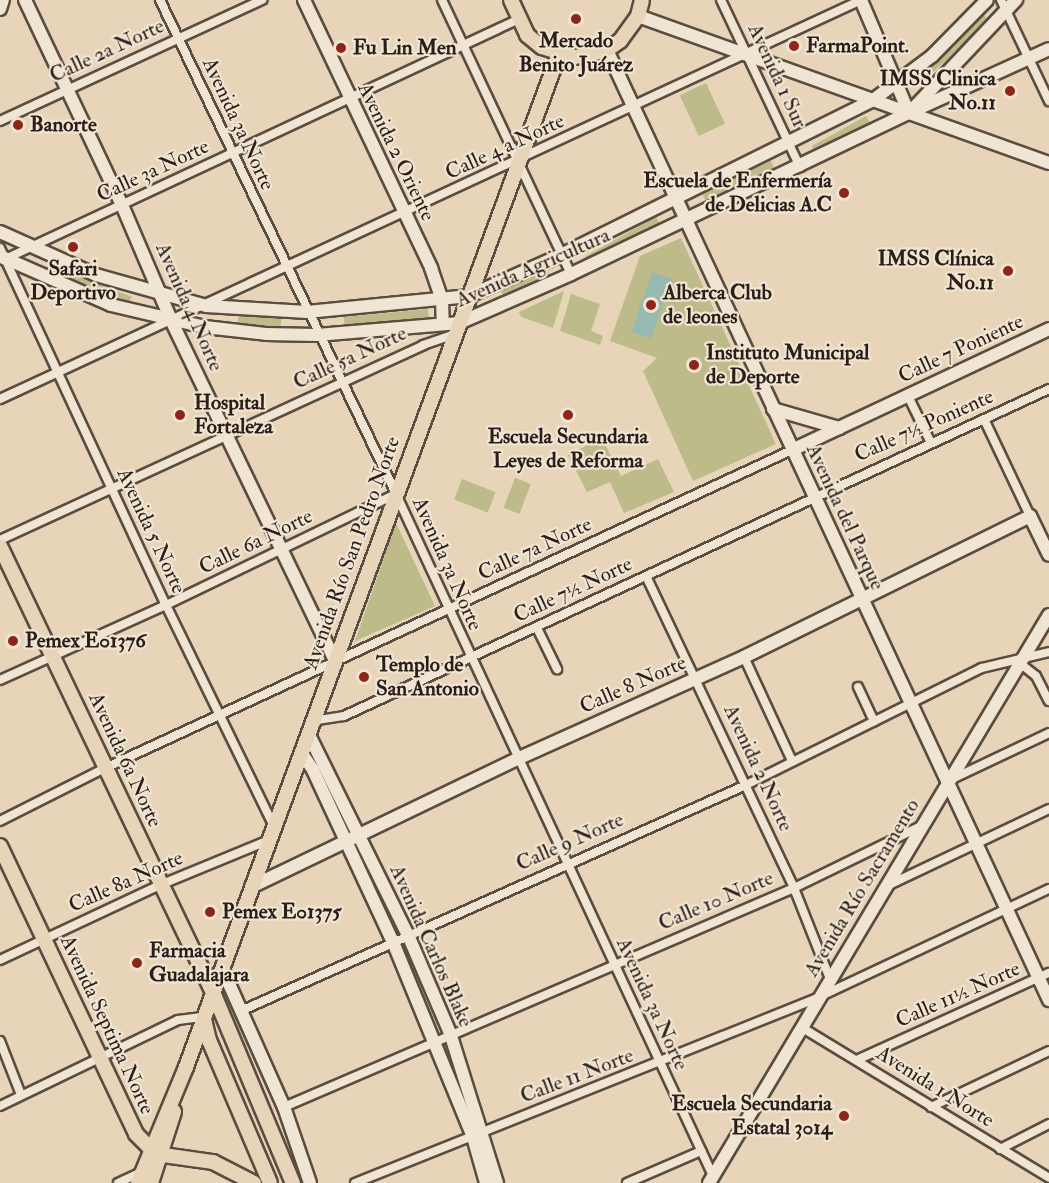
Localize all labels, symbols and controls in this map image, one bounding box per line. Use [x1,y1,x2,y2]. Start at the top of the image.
marker: Mercado Benito Juárez [569,12,583,26]
street label: Calle 2a Norte [46,14,168,88]
street label: Avenida 1 Sur [742,20,812,132]
place label: Mercado Benito Juárez [519,28,633,78]
place label: FarmaPoint. [806,33,909,59]
place label: Fu Lin Men [353,35,457,61]
marker: FarmaPoint. [787,39,801,53]
marker: Fu Lin Men [334,41,348,55]
street label: Avenida 3a Norte [196,54,280,194]
place label: IMSS Clinica No.11 [880,66,996,116]
street label: Avenida 2 Oriente [352,79,440,225]
marker: IMSS Clinica No.11 [1001,82,1019,100]
street label: Calle 4 a Norte [441,108,569,186]
place label: Banorte [30,112,97,138]
marker: Banorte [11,118,25,132]
street label: Calle 3a Norte [93,134,213,208]
place label: Escuela de Enfermería de Delicias A.C [643,168,832,218]
marker: Escuela de Enfermería de Delicias A.C [837,186,851,200]
street label: Avenida Agricultura [452,223,614,313]
street label: Avenida 4 Norte [149,239,229,375]
marker: Safari Deportivo [66,240,80,254]
place label: IMSS Clínica No.11 [878,246,994,296]
place label: Safari Deportivo [30,256,116,306]
marker: IMSS Clínica No.11 [999,262,1017,280]
place label: Alberca Club de leones [663,280,772,330]
marker: Alberca Club de leones [644,298,658,312]
street label: Calle 7 Poniente [894,309,1028,389]
street label: Calle 5a Norte [289,321,411,395]
place label: Instituto Municipal de Deporte [706,340,869,390]
marker: Instituto Municipal de Deporte [687,358,701,372]
street label: Calle 7½ Poniente [851,384,997,468]
place label: Hospital Fortaleza [194,390,273,440]
marker: Hospital Fortaleza [171,406,189,424]
marker: Escuela Secundaria Leyes de Reforma [561,408,575,422]
place label: Escuela Secundaria Leyes de Reforma [488,424,648,474]
street label: Avenida Río San Pedro Norte [298,433,406,673]
street label: Avenida del Parque [800,440,890,594]
street label: Avenida 5 Norte [111,464,191,598]
street label: Avenida 3a Norte [406,493,488,635]
street label: Calle 6a Norte [195,504,317,580]
street label: Calle 7a Norte [474,512,596,586]
street label: Calle 7½ Norte [510,552,636,628]
place label: Pemex E01376 [25,628,146,654]
marker: Pemex E01376 [6,634,20,648]
street label: Calle 8 Norte [576,650,690,720]
place label: Templo de San Antonio [376,652,479,702]
marker: Templo de San Antonio [357,670,371,684]
street label: Avenida 6a Norte [83,689,167,831]
street label: Avenida 2 Norte [718,701,798,835]
street label: Avenida Río Sacramento [799,795,925,981]
street label: Calle 9 Norte [512,807,628,877]
street label: Calle 8a Norte [65,846,187,918]
street label: Avenida Carlos Blake [384,861,478,1031]
street label: Calle 10 Norte [655,866,777,936]
place label: Pemex E01375 [222,899,341,925]
marker: Pemex E01375 [203,905,217,919]
street label: Avenida Septima Norte [54,931,160,1119]
street label: Avenida 3a Norte [610,934,694,1074]
place label: Farmacia Guadalajara [149,938,249,988]
marker: Farmacia Guadalajara [130,956,144,970]
street label: Calle 11½ Norte [892,956,1024,1034]
street label: Avenida 1 Norte [872,1041,998,1133]
street label: Calle 11 Norte [517,1043,637,1109]
place label: Escuela Secundaria Estatal 3014 [672,1091,832,1141]
marker: Escuela Secundaria Estatal 3014 [837,1109,851,1123]

